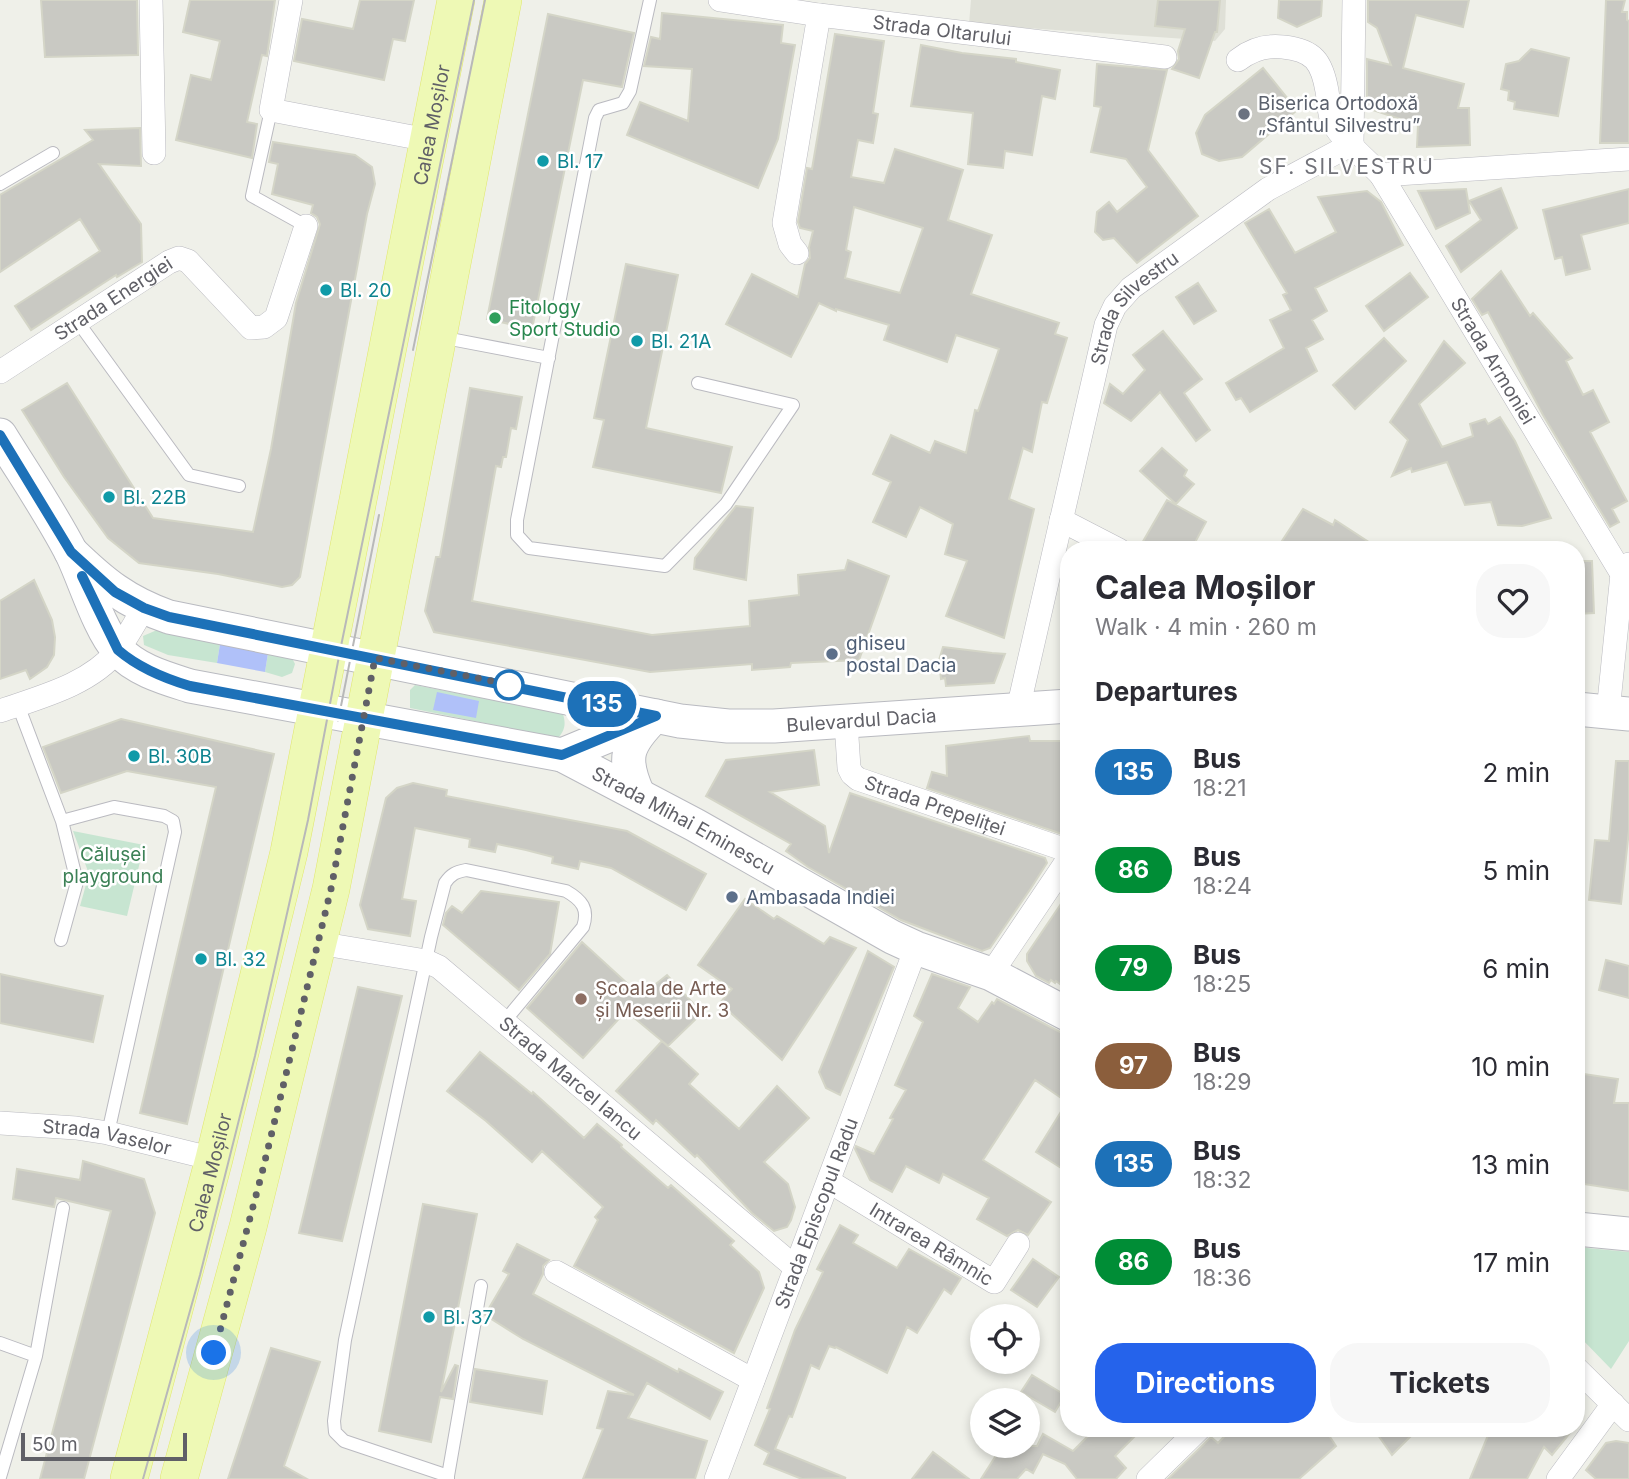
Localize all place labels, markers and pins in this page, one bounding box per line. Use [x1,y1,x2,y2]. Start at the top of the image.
place label: Biserica Ortodoxă „Sfântul Silvestru” [1258,92,1420,137]
marker: Biserica Ortodoxă „Sfântul Silvestru” [1236,106,1252,122]
place label: Bl. 17 [557,150,603,173]
marker: Bl. 17 [535,153,551,169]
place label: Bl. 20 [340,279,391,302]
marker: Bl. 20 [318,282,334,298]
place label: Fitology Sport Studio [509,296,621,341]
marker: Fitology Sport Studio [487,310,503,326]
place label: Bl. 21A [651,330,711,353]
marker: Bl. 21A [629,333,645,349]
place label: Bl. 22B [123,486,186,509]
marker: Bl. 22B [101,489,117,505]
place label: ghiseu postal Dacia [846,632,956,677]
marker: ghiseu postal Dacia [824,646,840,662]
unlabelled marker [494,670,524,700]
place label: Bl. 30B [148,745,212,768]
marker: Bl. 30B [126,748,142,764]
place label: Ambasada Indiei [746,886,895,909]
marker: Ambasada Indiei [724,889,740,905]
place label: Bl. 32 [215,948,266,971]
marker: Bl. 32 [193,951,209,967]
place label: Școala de Arte și Meserii Nr. 3 [595,977,729,1022]
marker: Școala de Arte și Meserii Nr. 3 [573,991,589,1007]
place label: Bl. 37 [443,1306,493,1329]
marker: Bl. 37 [421,1309,437,1325]

